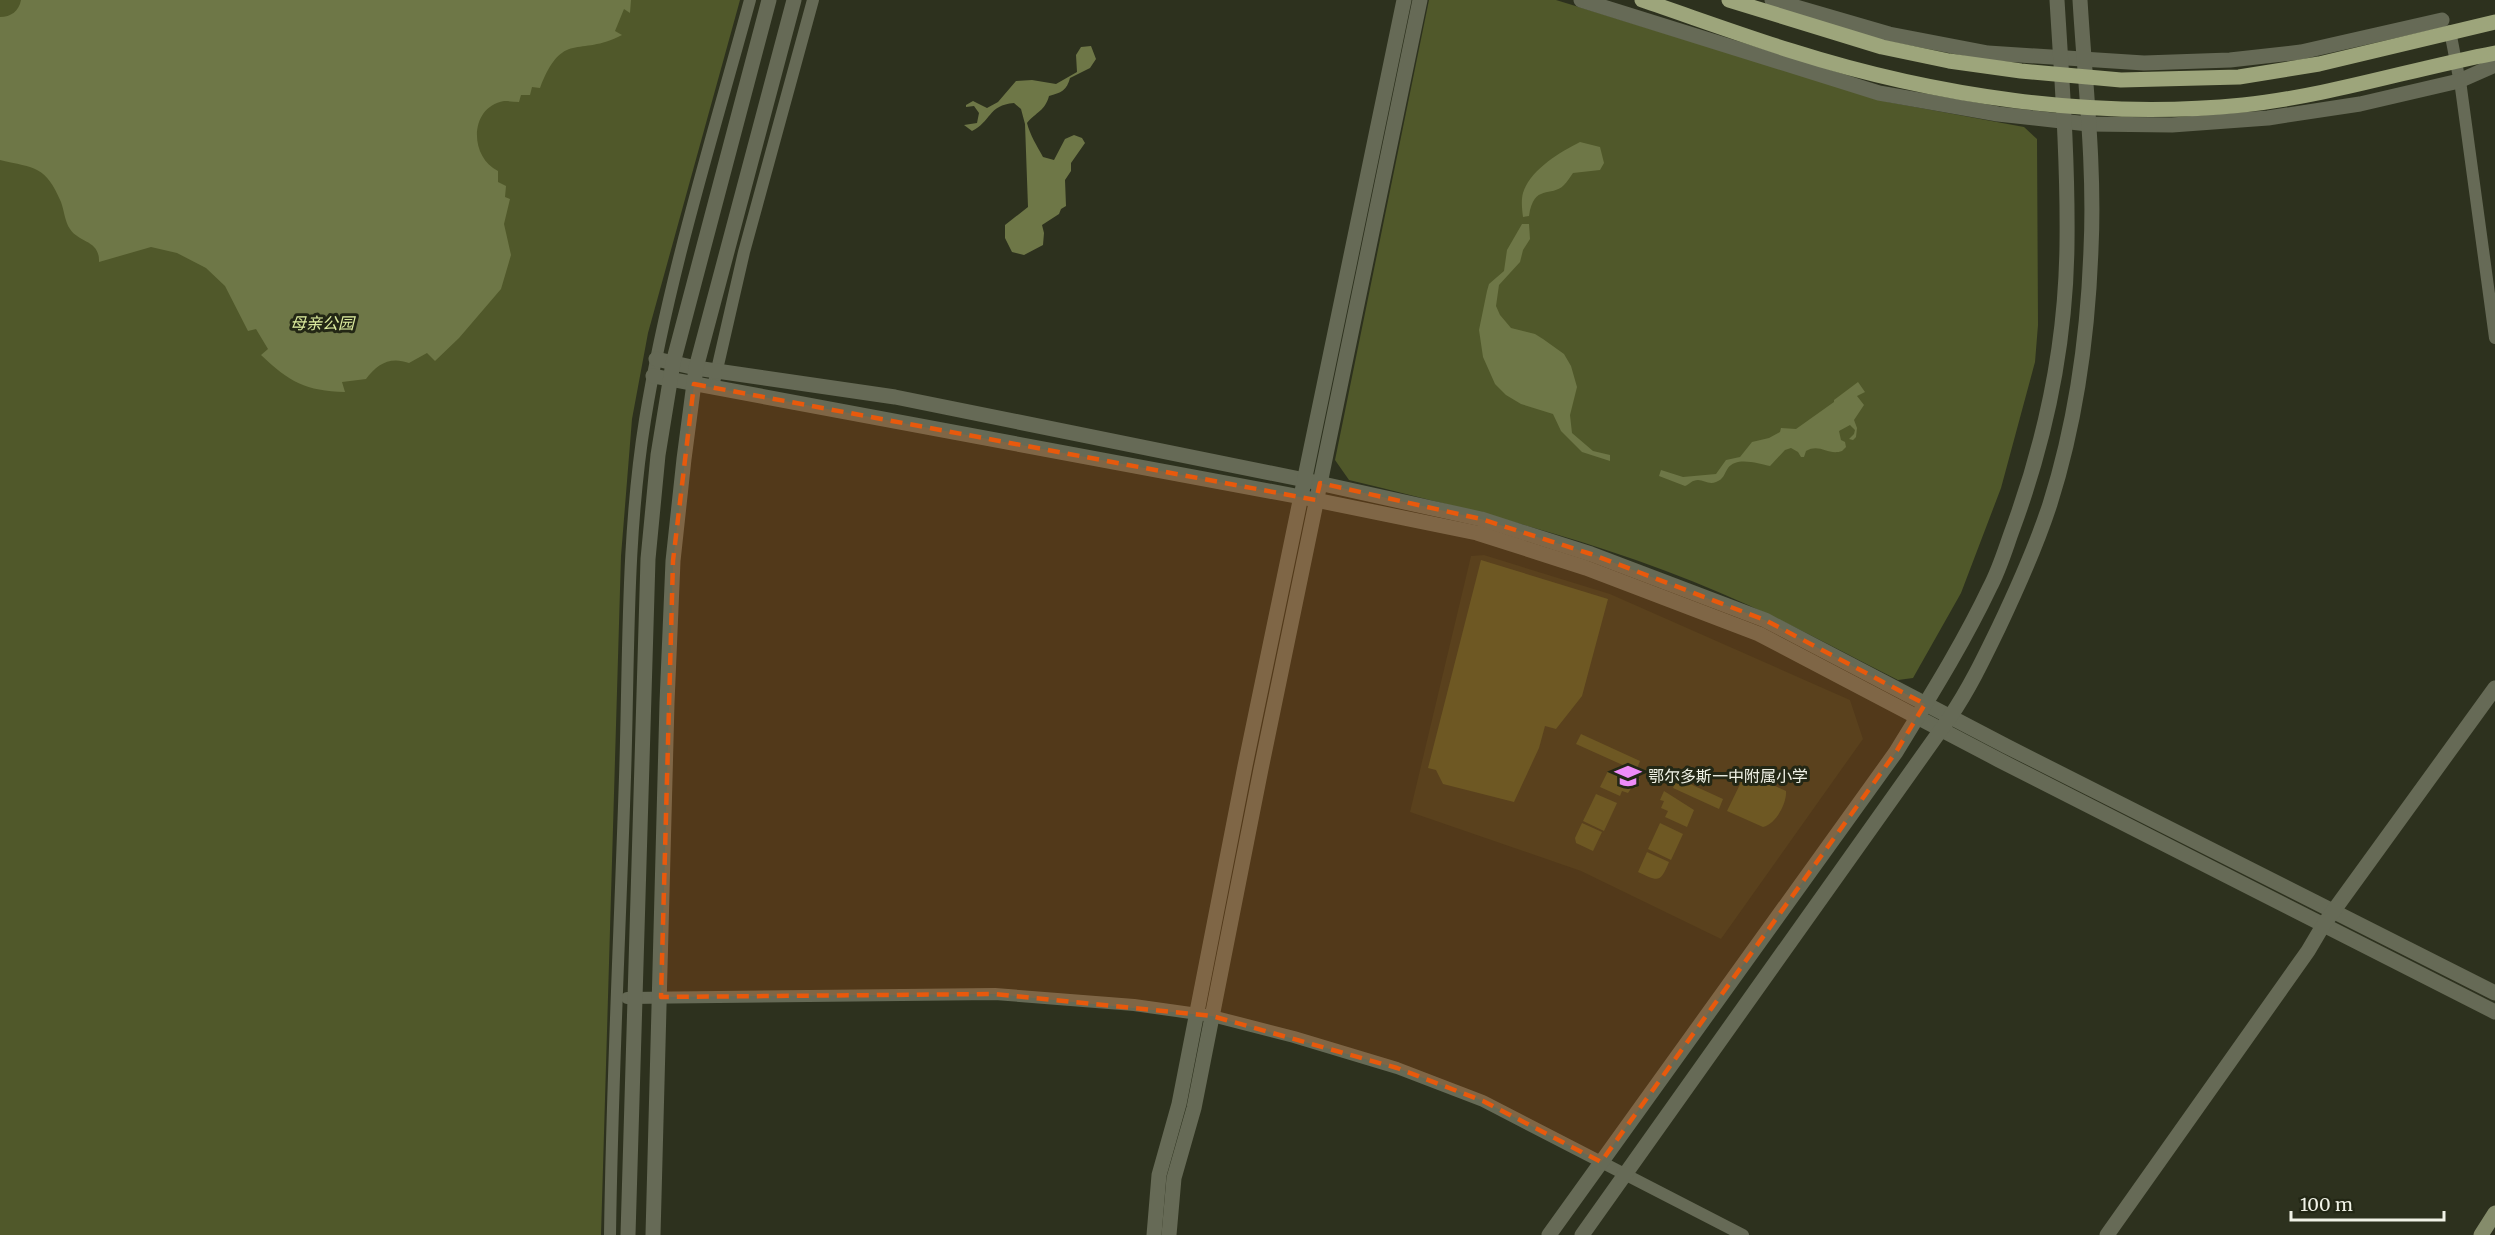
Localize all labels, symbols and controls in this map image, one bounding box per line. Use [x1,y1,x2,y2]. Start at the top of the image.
park label: 母亲公园 [290,313,356,333]
school or university icon: 鄂尔多斯一中附属小学 [1613,761,1643,791]
place label: 鄂尔多斯一中附属小学 [1648,766,1808,786]
scale bar [2291,1184,2444,1222]
text: 100 m [2300,1193,2353,1216]

